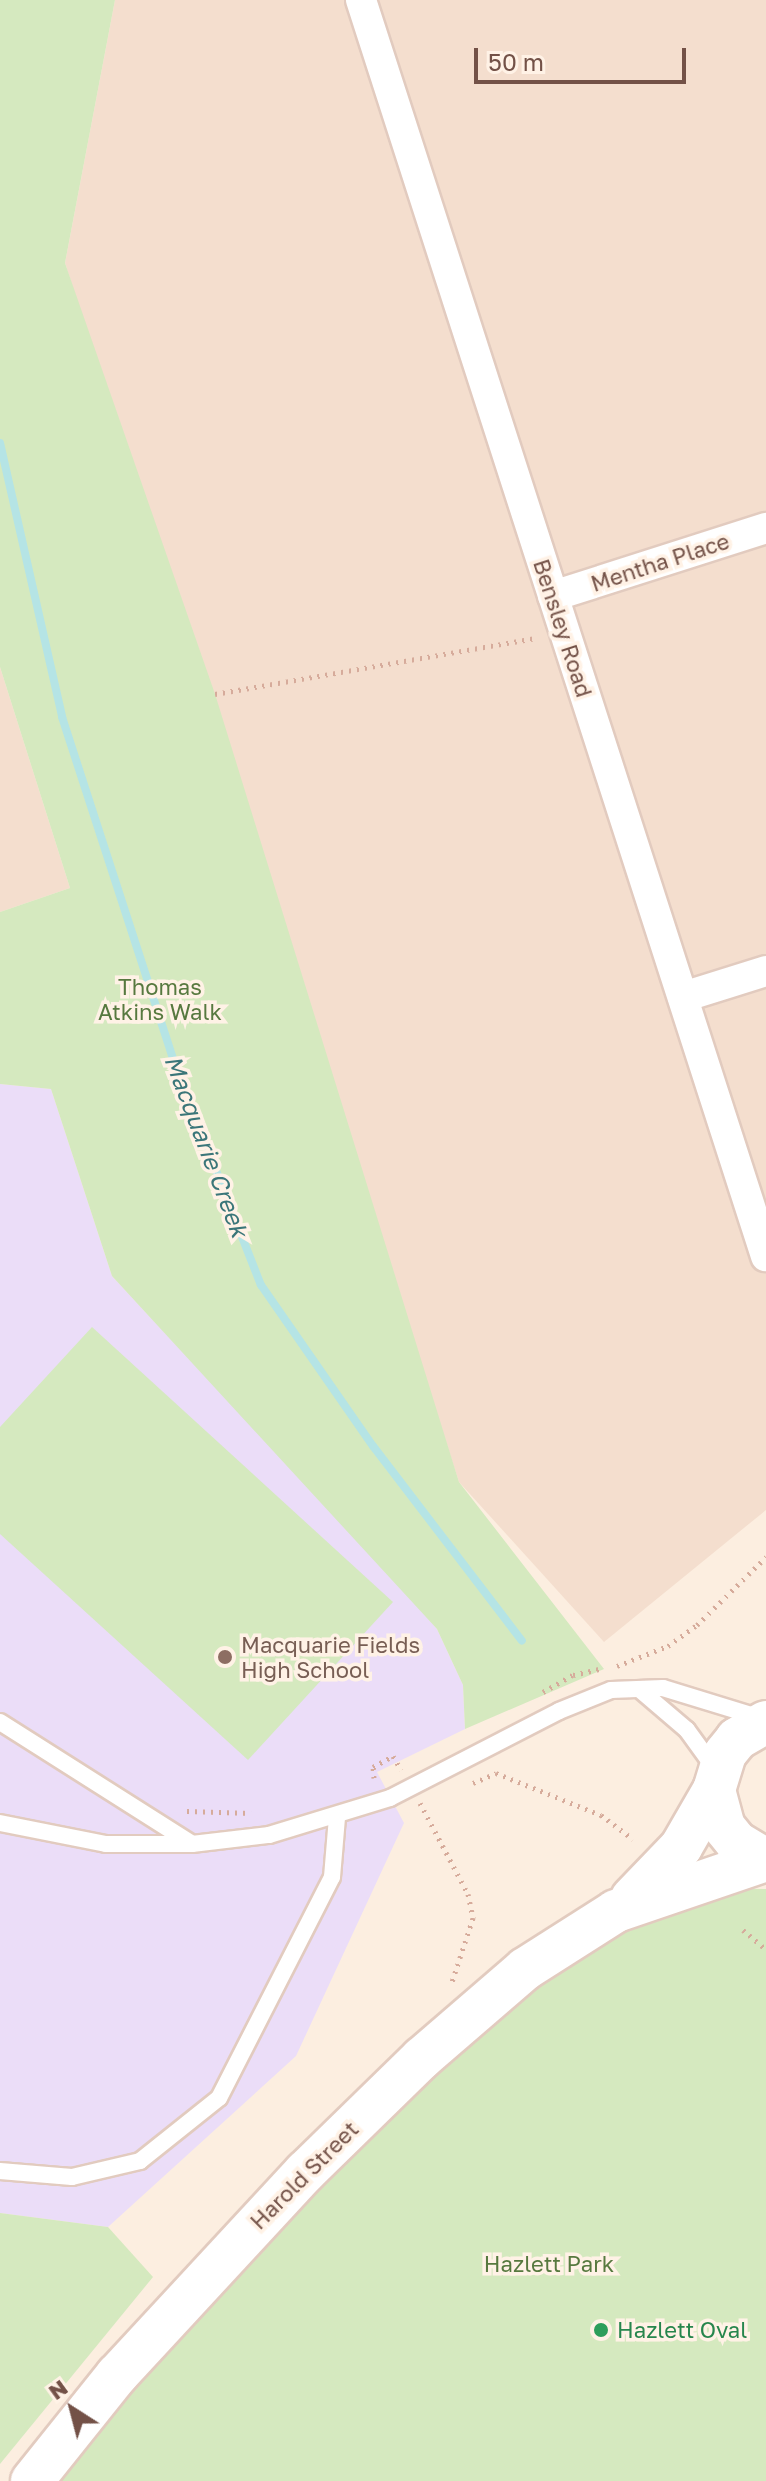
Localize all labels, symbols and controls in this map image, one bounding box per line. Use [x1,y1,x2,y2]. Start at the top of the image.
scale bar [478,32,690,82]
text: 50 m [488,47,544,76]
street label: Mentha Place [588,527,732,597]
street label: Bensley Road [528,556,598,700]
park label: Thomas Atkins Walk [98,973,222,1024]
water label: Macquarie Creek [159,1051,255,1241]
place label: Macquarie Fields High School [241,1631,420,1682]
marker: Macquarie Fields High School [216,1648,234,1666]
street label: Harold Street [245,2116,363,2234]
park label: Hazlett Park [484,2251,614,2277]
place label: Hazlett Oval [617,2317,747,2343]
marker: Hazlett Oval [592,2321,610,2339]
north arrow [32,2369,112,2449]
text: N [43,2373,72,2405]

